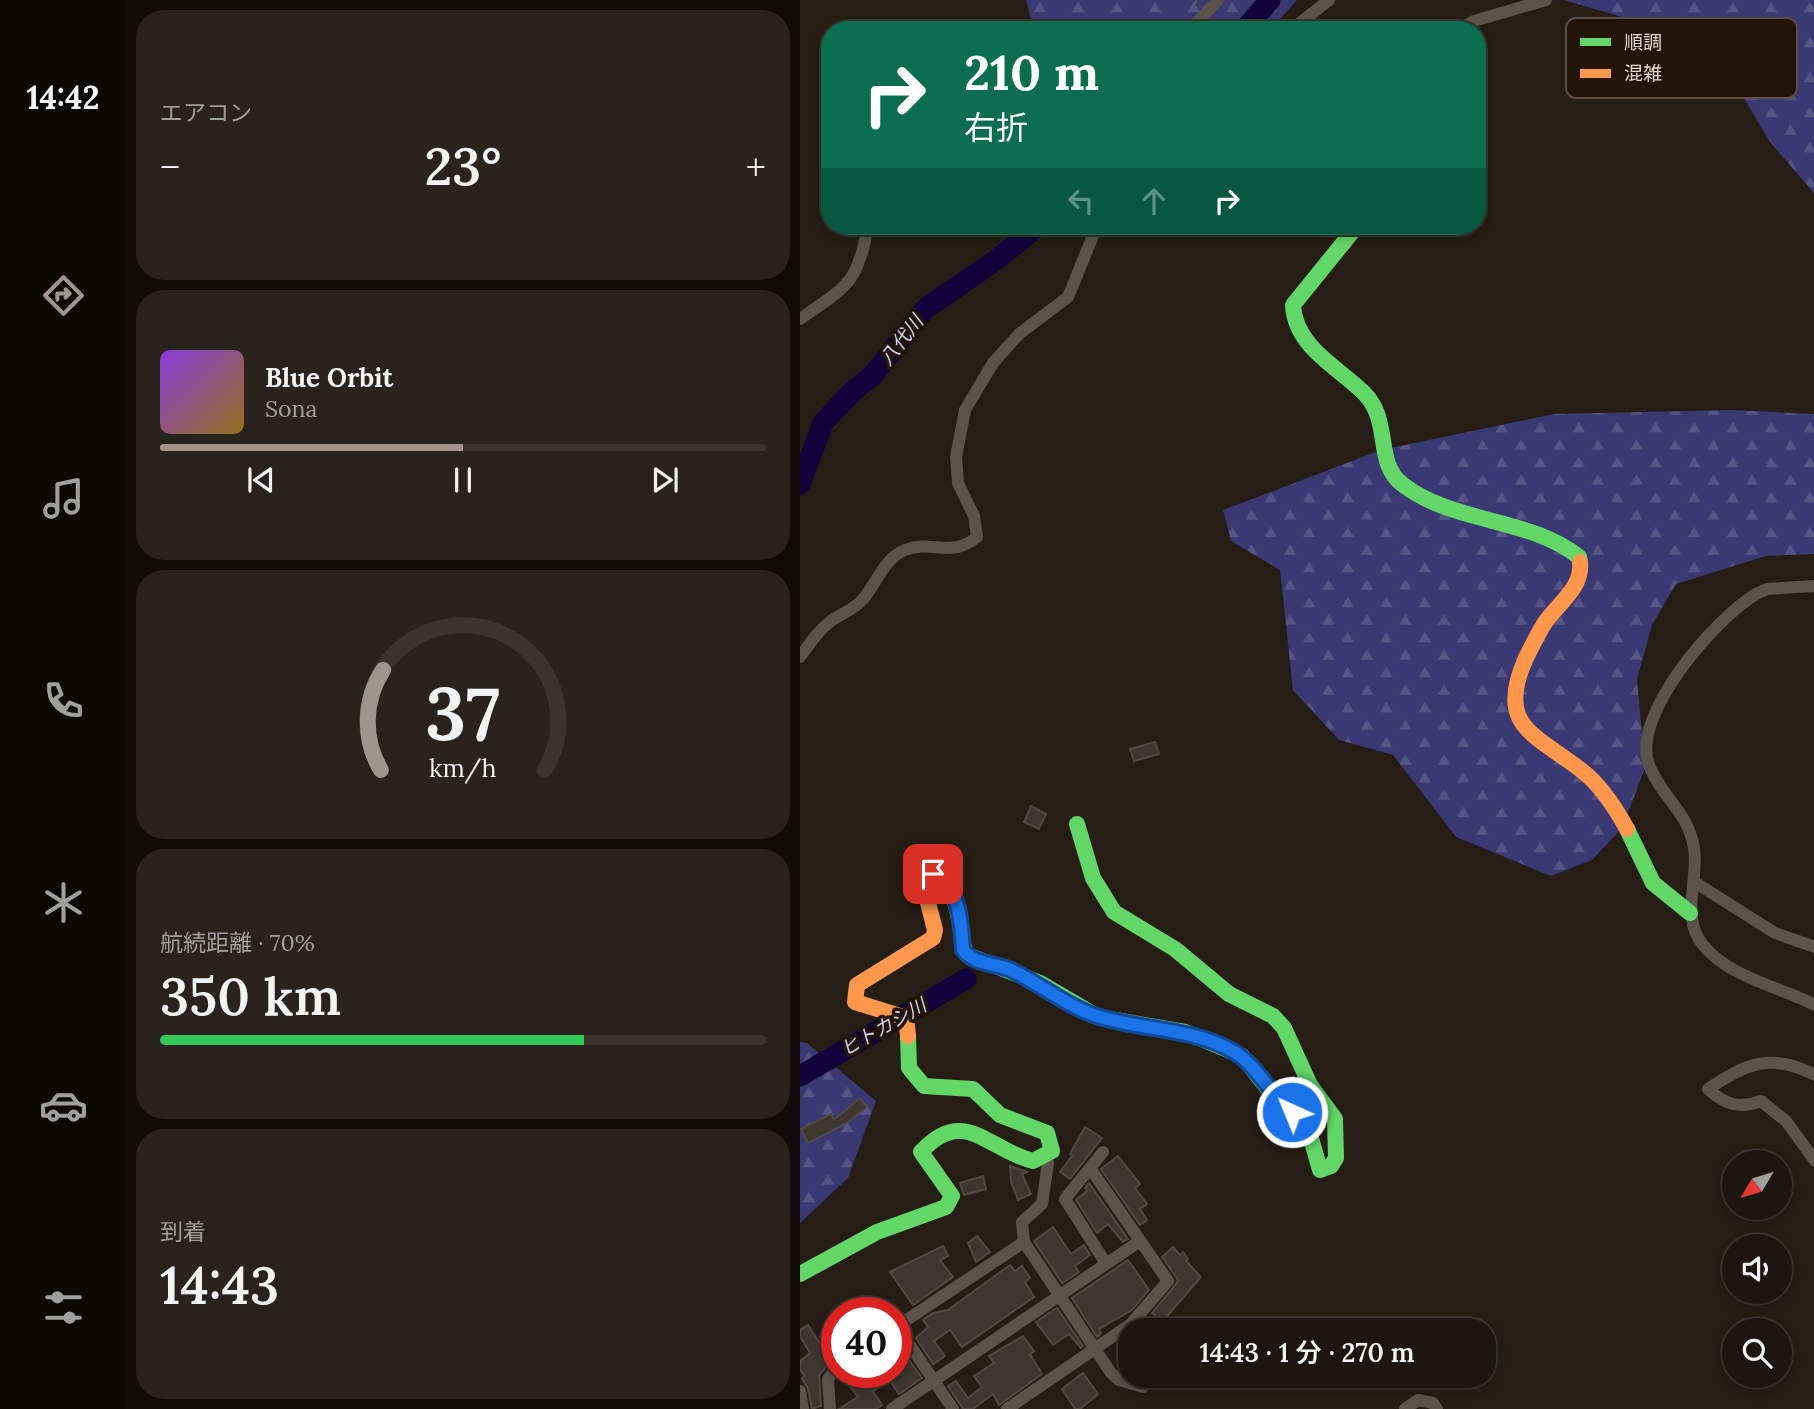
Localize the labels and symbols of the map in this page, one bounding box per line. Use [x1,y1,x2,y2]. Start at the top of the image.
legend [1566,18,1797,98]
text: 順調 [1624,30,1662,54]
text: 混雑 [1624,61,1662,85]
water label: 八代川 [874,309,929,370]
pin [903,844,963,904]
water label: ヒトカシ川 [836,992,932,1061]
position arrow [1255,1075,1329,1149]
north arrow [1722,1150,1792,1220]
speed limit sign: 40 [821,1297,912,1388]

